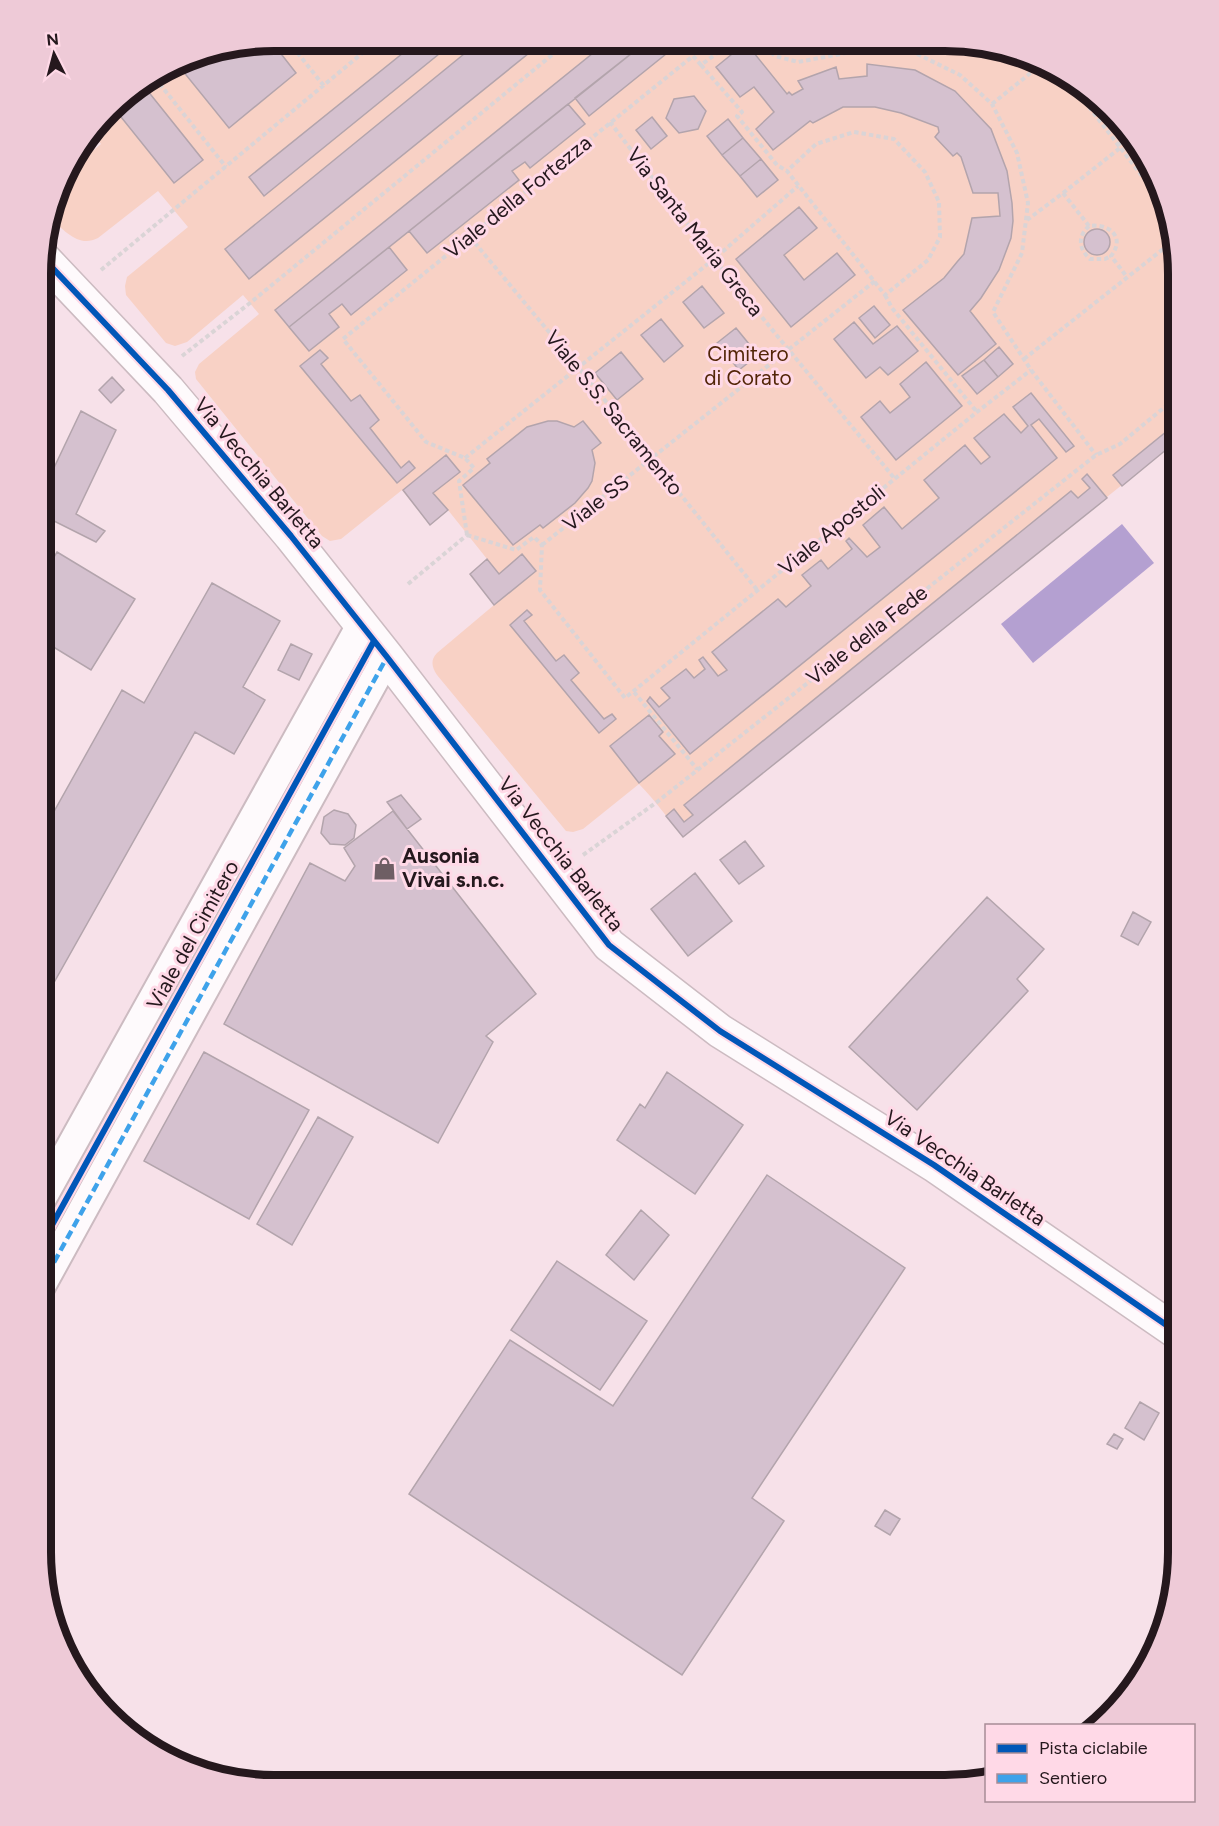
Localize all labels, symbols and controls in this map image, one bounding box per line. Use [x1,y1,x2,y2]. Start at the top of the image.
north arrow [24,24,84,84]
text: N [45,29,60,50]
street label: Viale della Fortezza [439,130,596,263]
street label: Via Santa Maria Greca [622,142,769,321]
street label: Viale S.S. Sacramento [540,325,689,500]
park label: Cimitero di Corato [704,341,792,390]
street label: Via Vecchia Barletta [189,392,330,553]
street label: Viale SS [558,469,634,536]
street label: Viale Apostoli [773,479,890,580]
street label: Viale della Fede [801,580,932,690]
street label: Via Vecchia Barletta [493,772,629,936]
place label: Ausonia Vivai s.n.c. [402,843,505,892]
shop icon: Ausonia Vivai s.n.c. [371,855,397,881]
street label: Viale del Cimitero [141,856,244,1014]
street label: Via Vecchia Barletta [880,1104,1051,1231]
legend [985,1724,1195,1802]
text: Pista ciclabile [1039,1737,1148,1759]
text: Sentiero [1039,1767,1107,1789]

